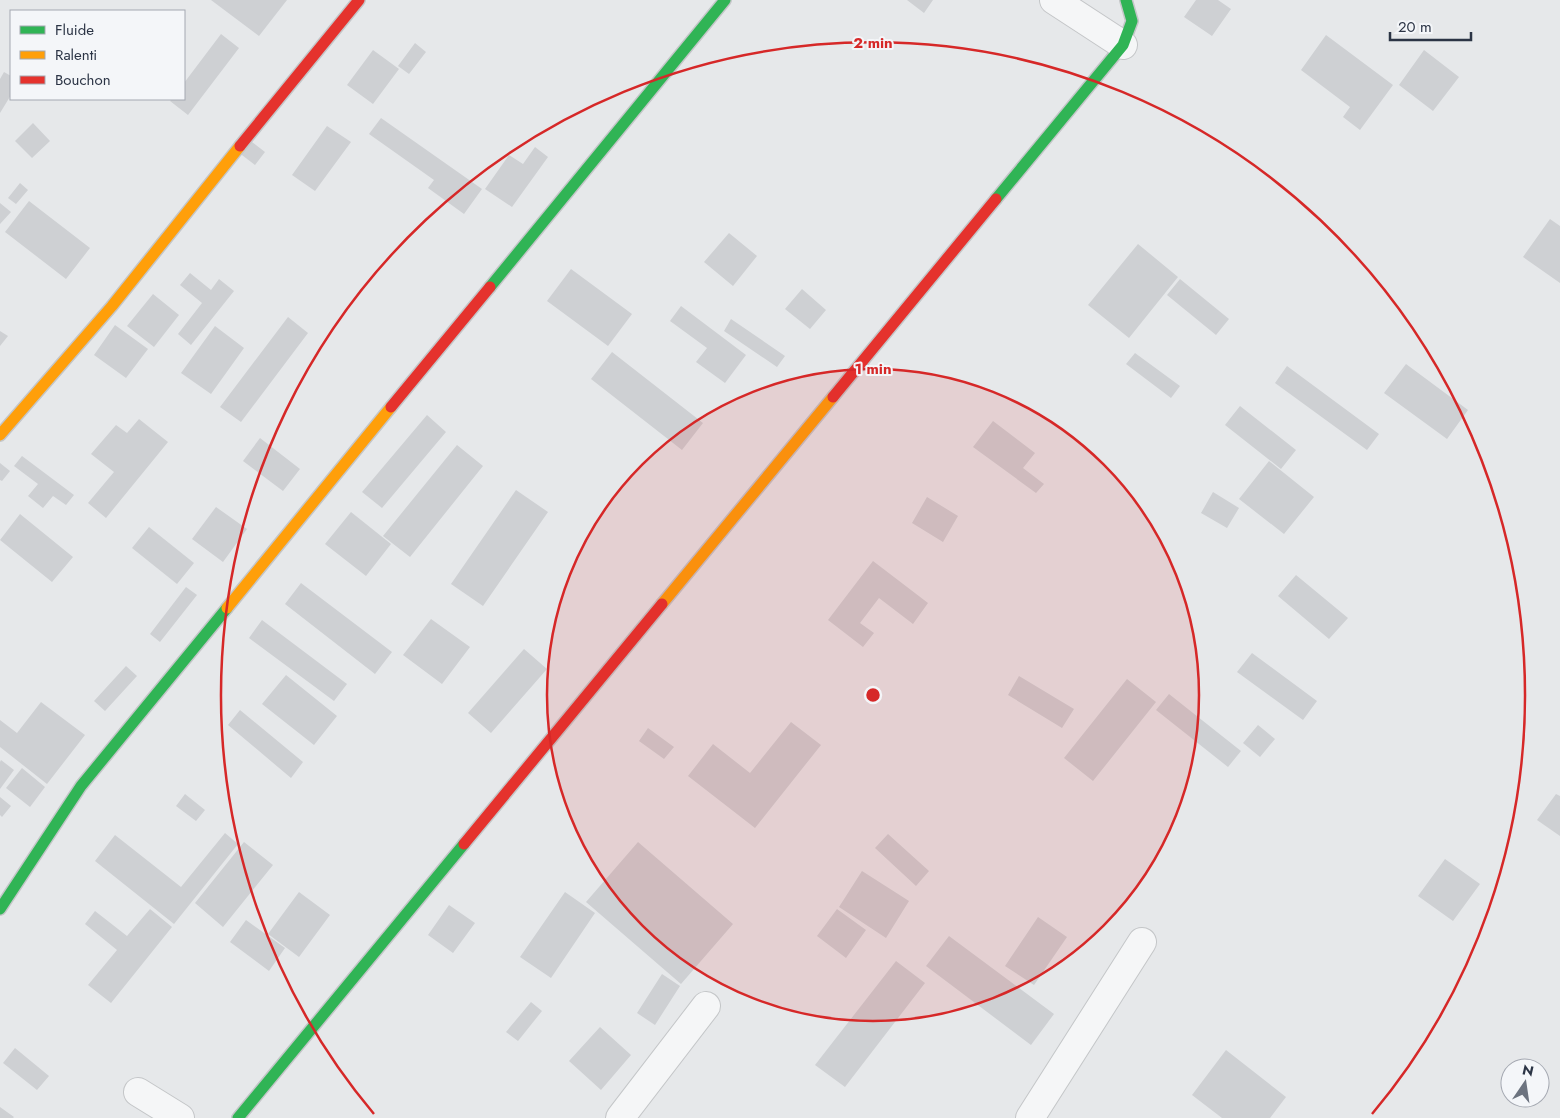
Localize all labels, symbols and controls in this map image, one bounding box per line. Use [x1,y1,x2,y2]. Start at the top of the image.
legend [10,10,185,100]
scale bar [1390,10,1471,42]
text: 20 m [1398,16,1432,38]
text: Fluide [55,19,94,41]
text: 2 min [853,32,893,54]
text: Ralenti [55,44,97,66]
text: Bouchon [55,69,111,91]
text: 1 min [854,358,892,380]
centre of rings [864,686,882,704]
north arrow [1500,1058,1550,1108]
text: N [1520,1059,1536,1081]

